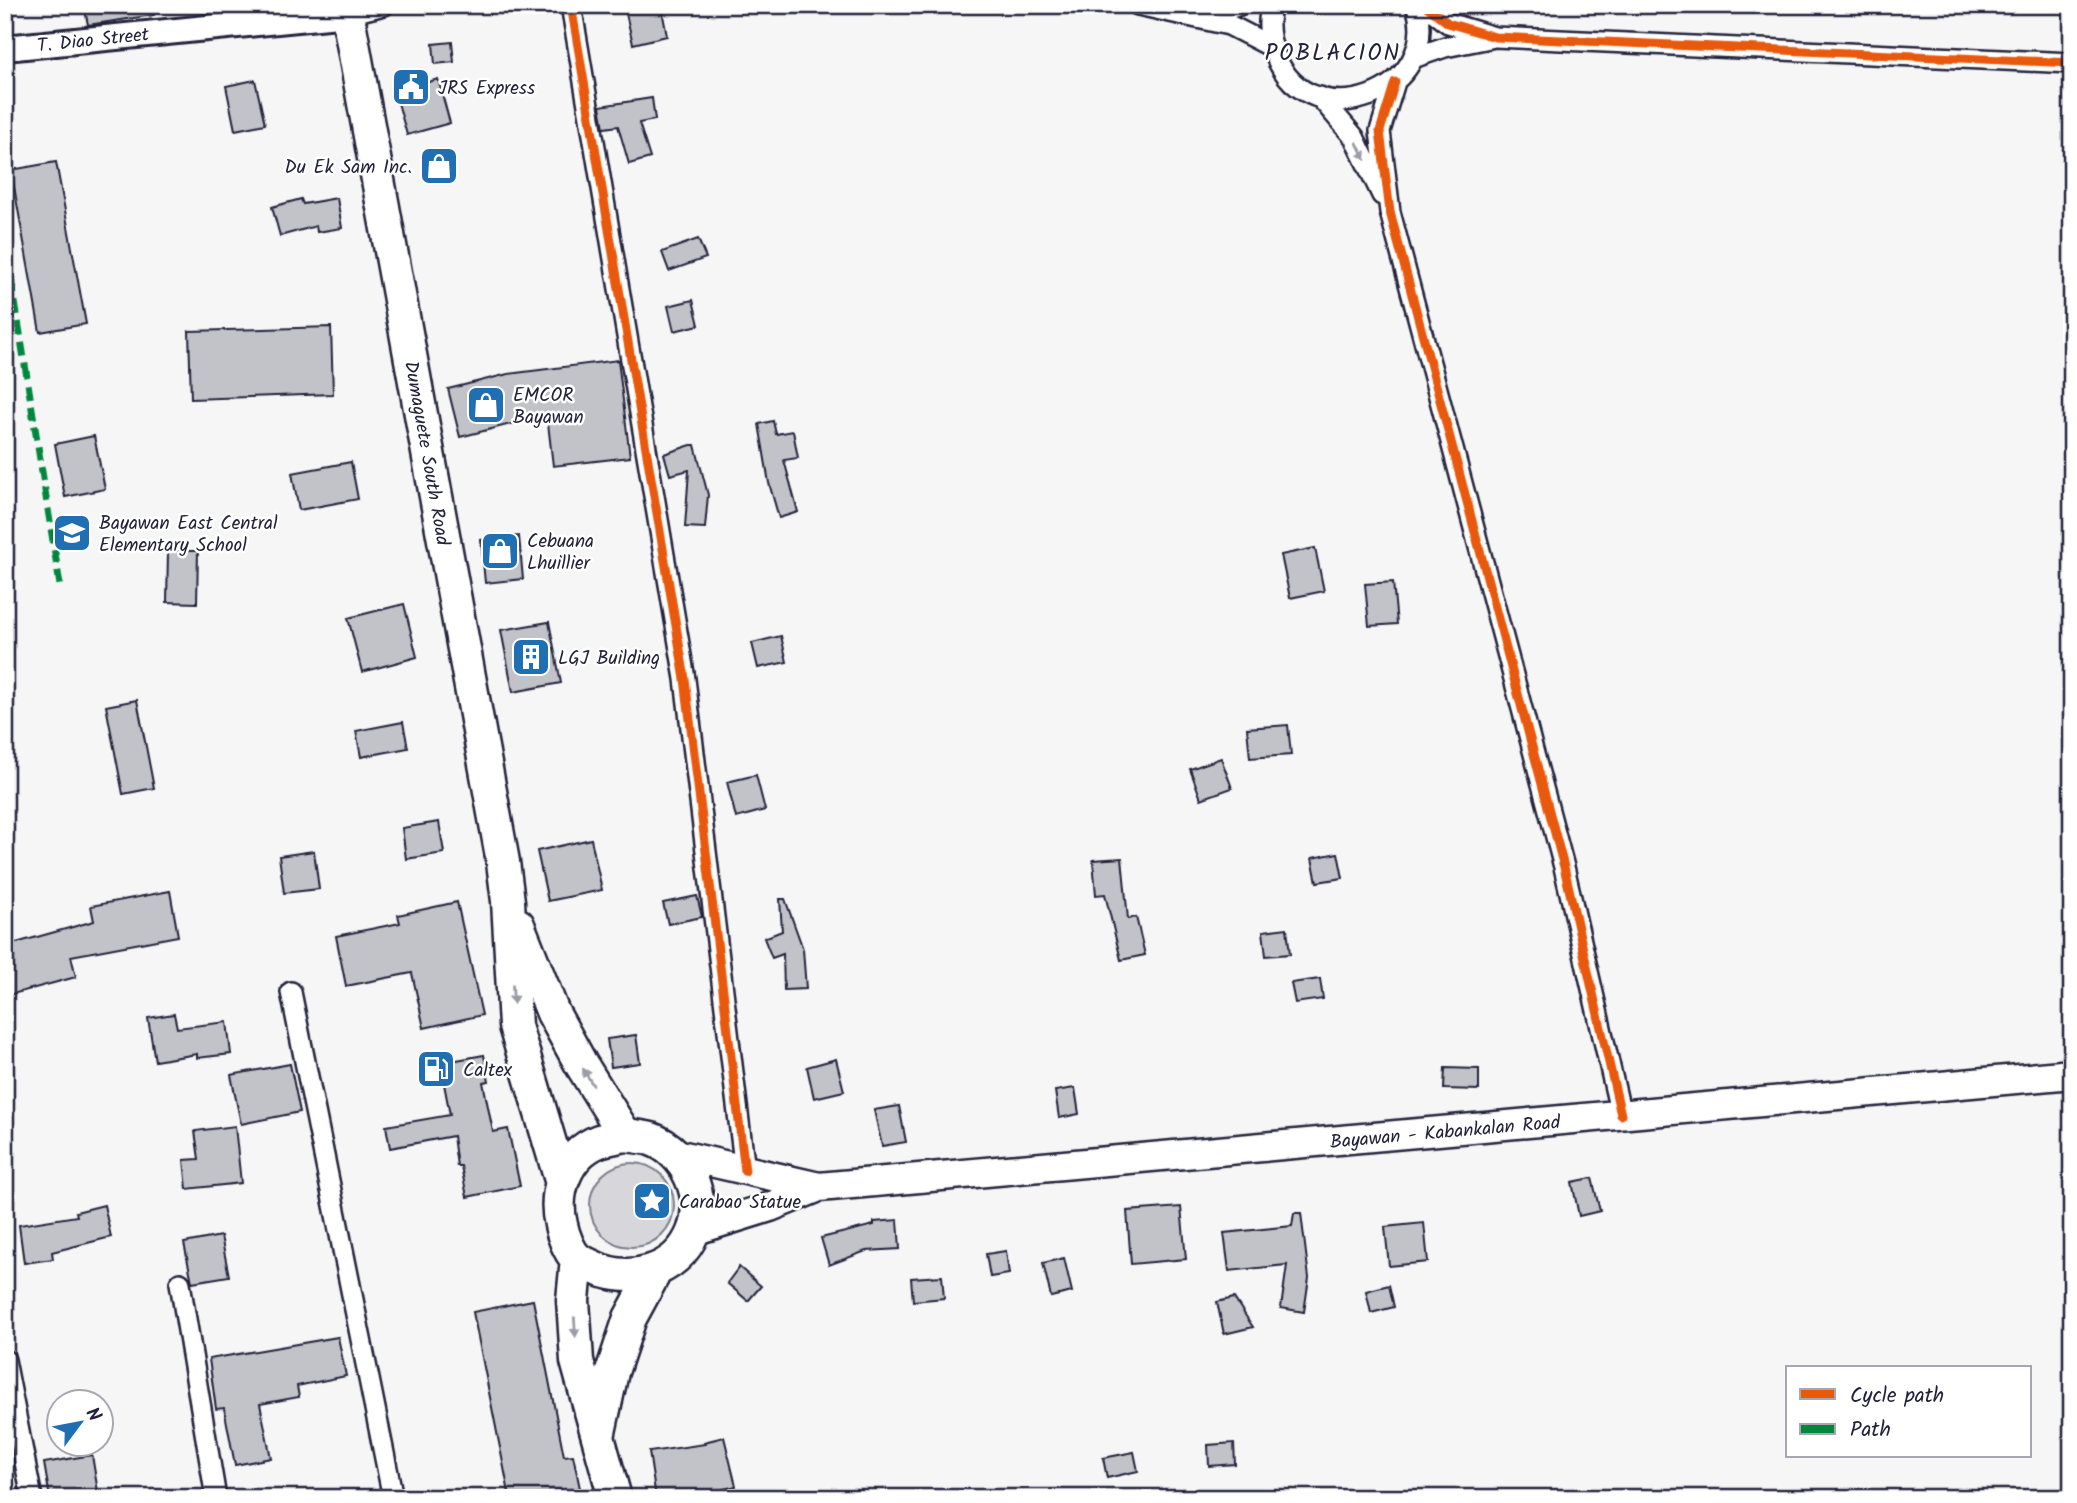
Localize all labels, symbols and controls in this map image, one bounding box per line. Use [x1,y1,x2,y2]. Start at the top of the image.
street label: T. Diao Street [36,20,151,62]
district label: POBLACION [1265,36,1401,72]
public building icon: JRS Express [390,66,432,108]
place label: JRS Express [438,74,535,104]
one-way arrow [1355,141,1366,161]
shop icon: Du Ek Sam Inc. [418,145,460,187]
place label: Du Ek Sam Inc. [285,153,412,183]
street label: Dumaguete South Road [395,359,457,548]
place label: EMCOR Bayawan [513,381,584,433]
shop icon: EMCOR Bayawan [465,384,507,426]
place label: Bayawan East Central Elementary School [99,509,278,561]
school or university icon: Bayawan East Central Elementary School [51,512,93,554]
place label: Cebuana Lhuillier [527,527,594,579]
shop icon: Cebuana Lhuillier [479,530,521,572]
building icon: LGJ Building [510,636,552,678]
place label: LGJ Building [558,644,660,674]
one-way arrow [508,983,519,1005]
fuel station icon: Caltex [415,1048,457,1090]
place label: Caltex [463,1056,513,1086]
one-way arrow [582,1068,595,1087]
street label: Bayawan - Kabankalan Road [1329,1108,1562,1158]
place icon: Carabao Statue [631,1180,673,1222]
place label: Carabao Statue [679,1188,801,1218]
one-way arrow [570,1316,581,1338]
legend [1786,1366,2032,1458]
text: Cycle path [1850,1380,1944,1413]
north arrow [46,1388,116,1458]
text: N [77,1402,109,1428]
text: Path [1850,1414,1891,1447]

